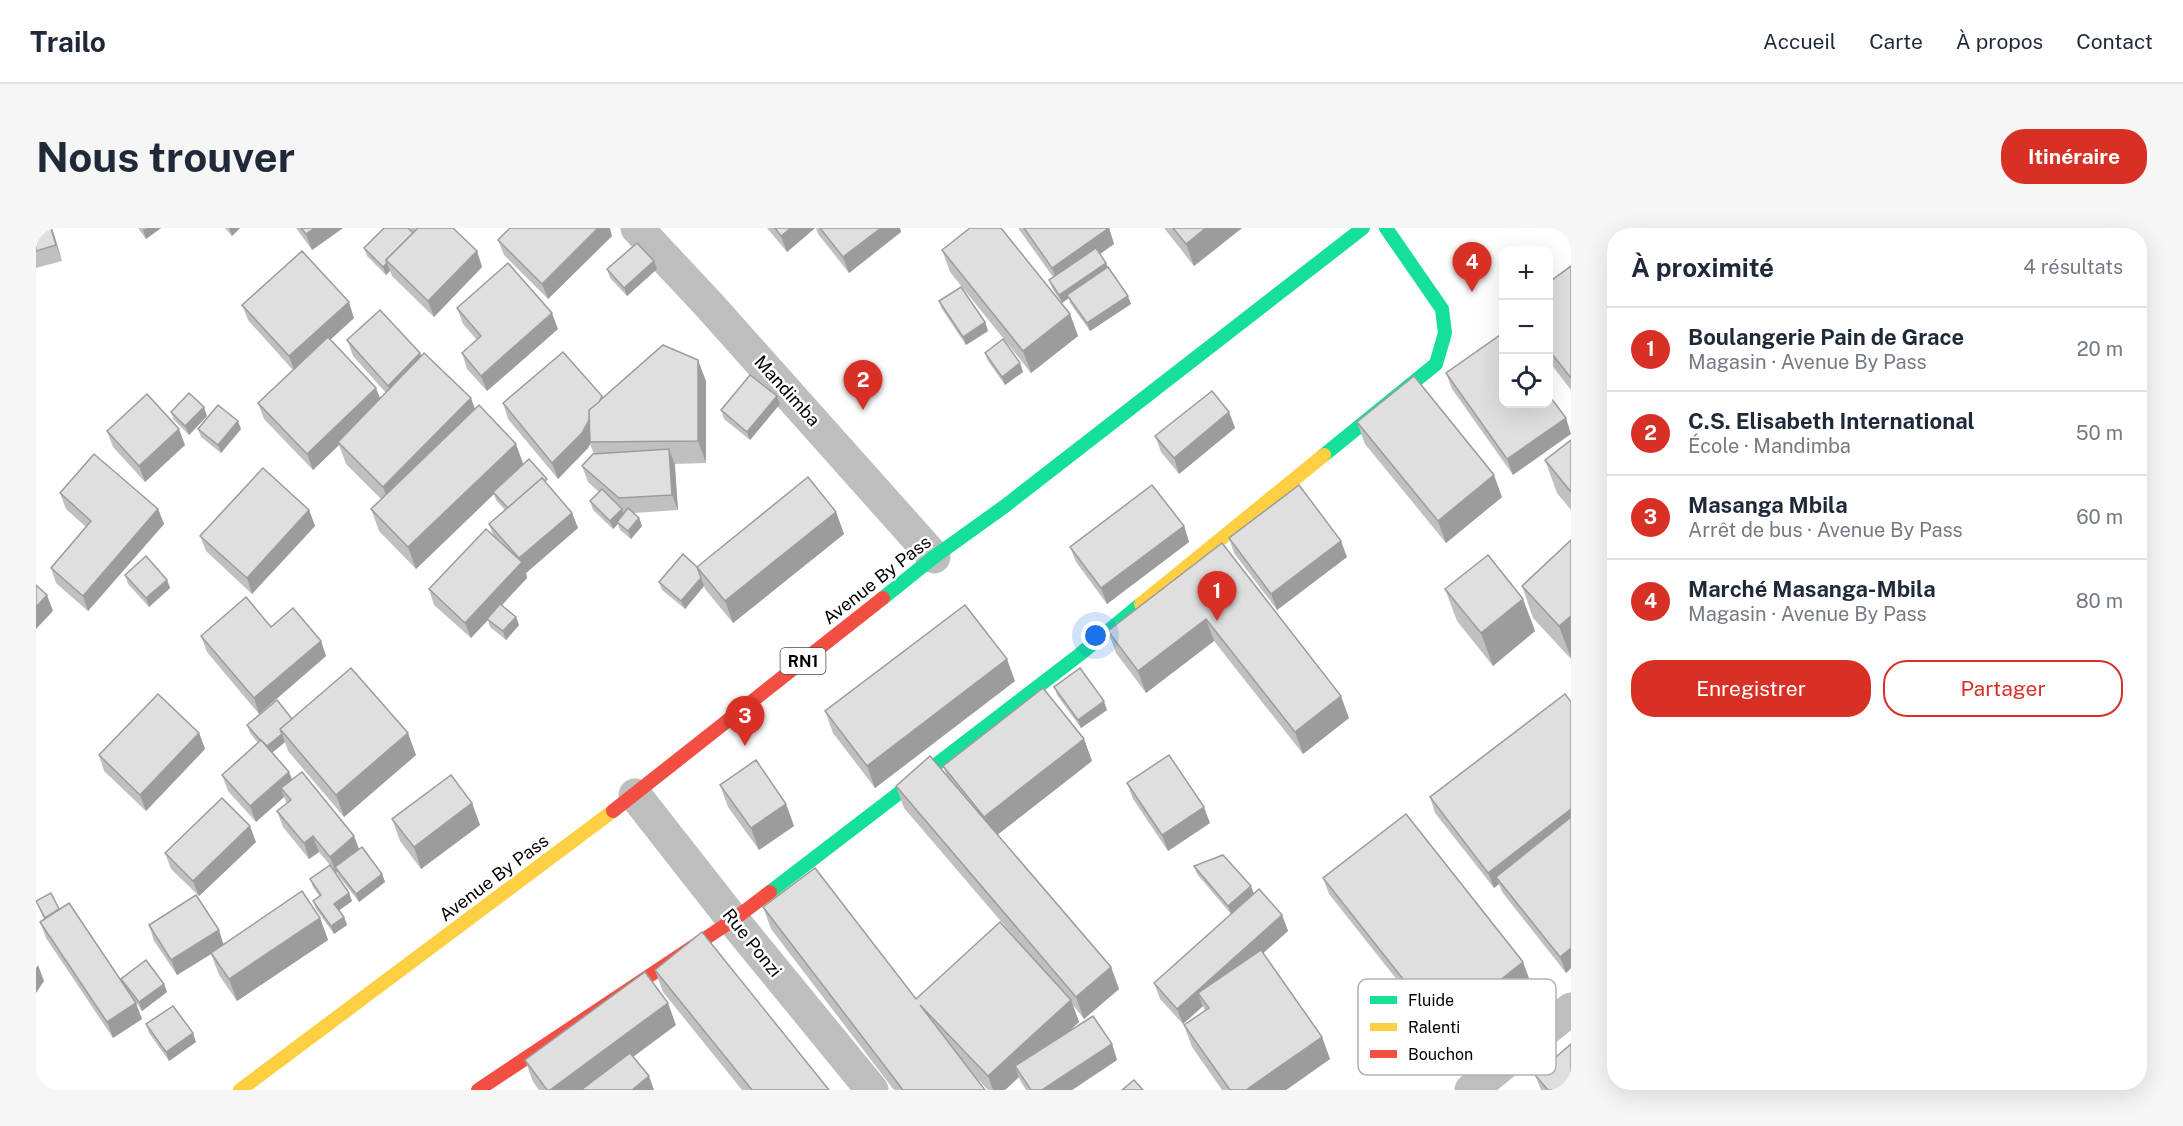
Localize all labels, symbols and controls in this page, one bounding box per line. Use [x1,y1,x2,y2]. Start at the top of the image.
text: Trailo [30,25,106,58]
text: Accueil [1763,29,1836,54]
text: Carte [1869,29,1923,54]
text: À propos [1956,29,2043,54]
text: Contact [2076,29,2153,54]
button: Itinéraire [2001,129,2147,184]
text: Nous trouver [36,132,295,181]
pin: 4 [1452,242,1492,292]
map controls [1499,246,1553,408]
button: + [1499,246,1553,300]
text: À proximité [1631,252,1774,283]
text: 4 résultats [2023,255,2123,279]
button: − [1499,300,1553,354]
text: Boulangerie Pain de Grace [1688,324,1964,350]
text: 1 [1646,337,1655,361]
text: 20 m [2077,337,2123,361]
text: Magasin · Avenue By Pass [1688,350,1927,374]
street label: Mandimba [750,351,825,430]
button: locate [1499,354,1553,408]
pin: 2 [844,360,882,410]
text: C.S. Elisabeth International [1688,408,1975,434]
text: 2 [1644,421,1657,445]
text: 50 m [2076,421,2123,445]
text: École · Mandimba [1688,434,1851,458]
text: Masanga Mbila [1688,492,1848,518]
text: 3 [1644,505,1657,529]
text: 60 m [2076,505,2123,529]
text: Arrêt de bus · Avenue By Pass [1688,518,1963,542]
street label: Avenue By Pass [818,531,935,628]
pin: 1 [1198,572,1236,621]
text: Marché Masanga-Mbila [1688,576,1936,602]
text: 4 [1644,589,1657,613]
text: 80 m [2076,589,2123,613]
text: Magasin · Avenue By Pass [1688,602,1927,626]
your location [1081,621,1110,650]
road number: RN1 [780,648,825,674]
button: Enregistrer [1631,660,1871,717]
button: Partager [1883,660,2123,717]
pin: 3 [726,696,764,746]
street label: Avenue By Pass [435,830,552,926]
street label: Rue Ponzi [718,904,786,981]
legend [1358,979,1556,1075]
text: Fluide [1408,991,1454,1010]
text: Ralenti [1408,1018,1460,1037]
text: Bouchon [1408,1045,1473,1064]

